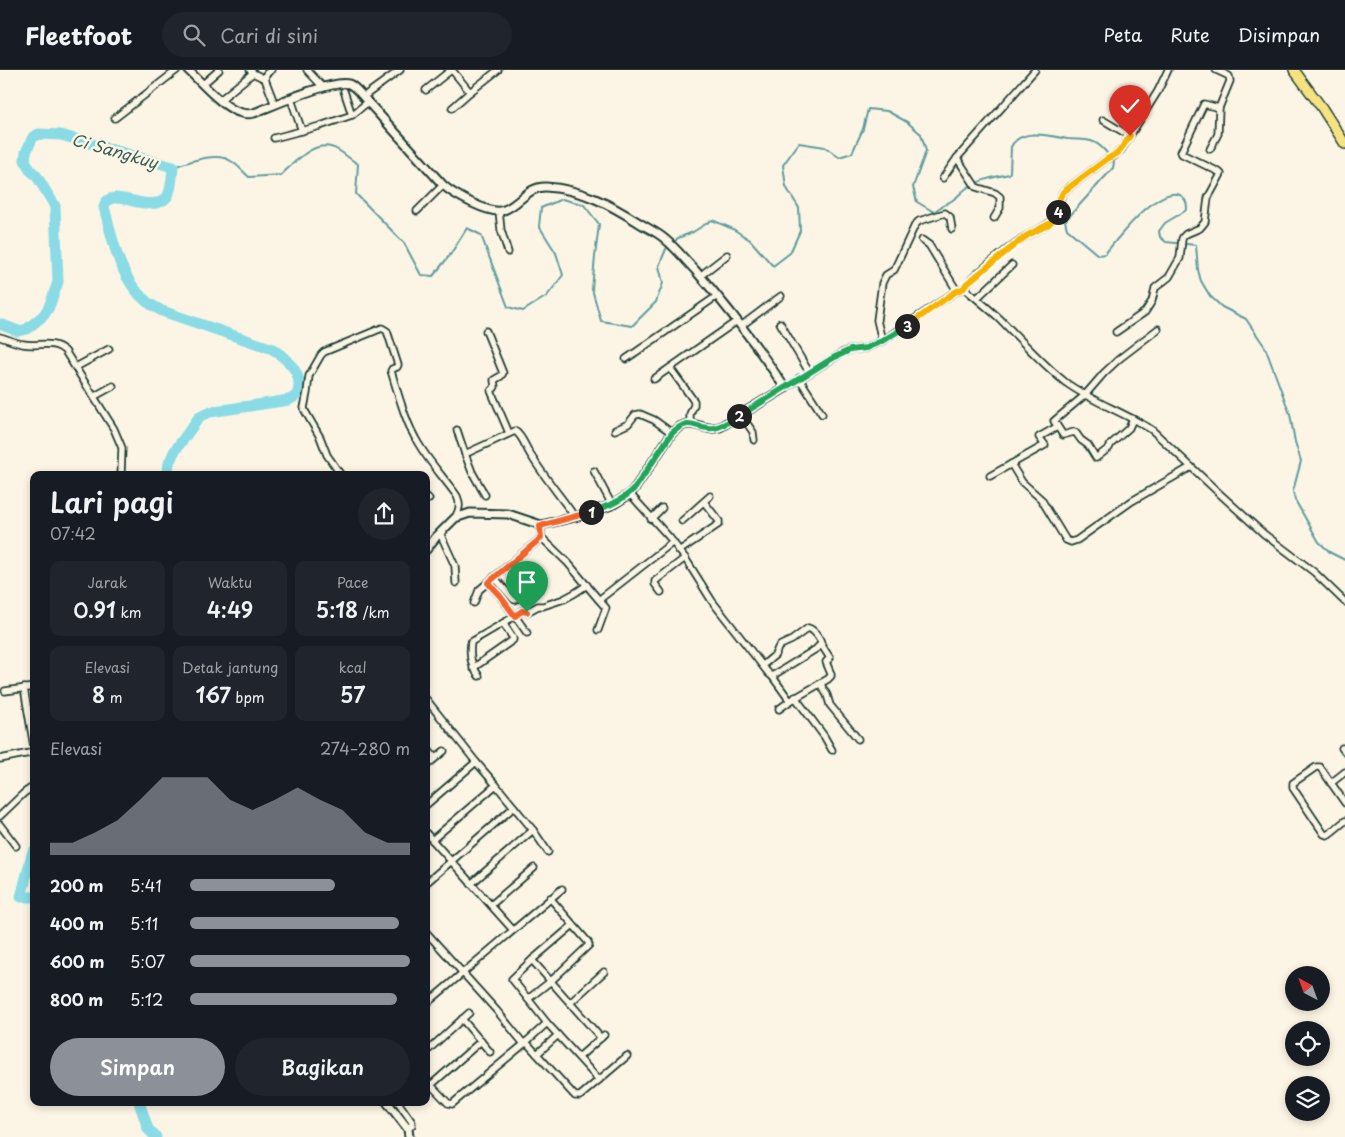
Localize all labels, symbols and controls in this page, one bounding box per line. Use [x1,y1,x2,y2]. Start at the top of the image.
search box [162,12,512,57]
text: Fleetfoot [25,17,132,53]
icon: search [180,21,208,49]
text: Cari di sini [220,21,318,49]
text: Peta [1103,21,1142,48]
text: Rute [1170,21,1210,48]
text: Disimpan [1238,21,1320,48]
pin [1109,85,1151,136]
icon: check [1116,92,1144,120]
water label: Ci Sangkuy [69,126,162,174]
pin: 4 [1046,200,1070,224]
text: 4 [1054,202,1063,223]
pin: 3 [894,314,920,338]
text: 3 [903,316,912,337]
pin: 2 [726,404,752,428]
text: 2 [735,406,744,427]
text: Lari pagi [50,480,174,523]
button: share [358,488,410,540]
pin: 1 [578,500,604,524]
text: 1 [588,502,595,523]
text: 07:42 [50,521,96,545]
pin [506,561,548,612]
icon: arrive [513,568,541,596]
text: Jarak [87,572,127,593]
text: Waktu [208,572,252,593]
text: Pace [337,572,368,593]
text: 0.91 [73,593,116,625]
text: 4:49 [207,593,253,625]
text: 5:18 [316,593,358,625]
text: km [116,602,142,623]
text: /km [358,602,390,623]
text: Elevasi [85,657,130,678]
text: Detak jantung [182,657,278,678]
text: kcal [339,657,367,678]
text: 8 [92,678,105,710]
text: 167 [195,678,231,710]
text: 57 [340,678,365,710]
text: m [105,687,123,708]
text: bpm [231,687,265,708]
text: Elevasi [50,736,102,760]
text: 274–280 m [320,736,410,760]
text: 200 m [50,873,104,897]
text: 5:41 [130,873,162,897]
text: 400 m [50,911,104,935]
text: 5:11 [130,911,158,935]
text: 600 m [50,949,104,973]
text: 5:07 [130,949,165,973]
north arrow [1285,966,1330,1011]
map controls [1285,966,1330,1121]
text: 800 m [50,987,103,1011]
text: 5:12 [130,987,163,1011]
button: locate [1285,1021,1330,1066]
button: Simpan [50,1038,225,1096]
button: Bagikan [235,1038,410,1096]
button: layers [1285,1076,1330,1121]

